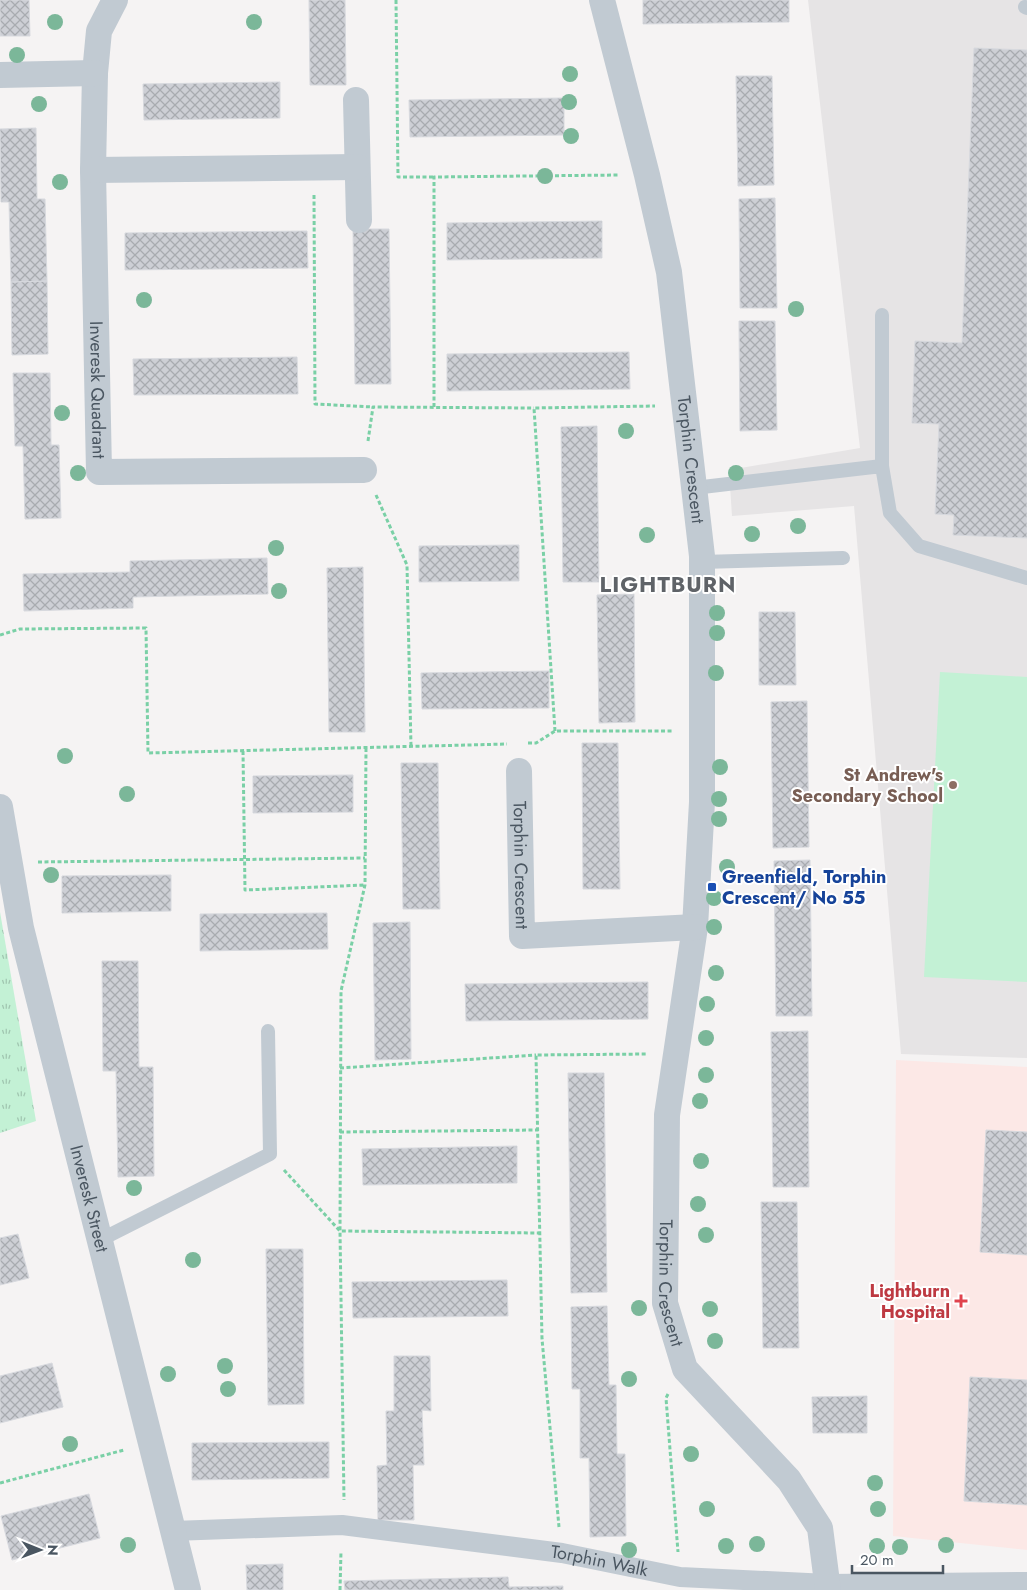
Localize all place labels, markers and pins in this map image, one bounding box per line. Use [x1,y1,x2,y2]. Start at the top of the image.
place label: St Andrew's Secondary School [792,762,943,809]
marker: St Andrew's Secondary School [947,779,959,791]
place label: Greenfield, Torphin Crescent/ No 55 [722,864,886,911]
marker: Greenfield, Torphin Crescent/ No 55 [706,881,718,893]
place label: Lightburn Hospital [869,1278,950,1325]
marker: Lightburn Hospital [954,1294,968,1308]

